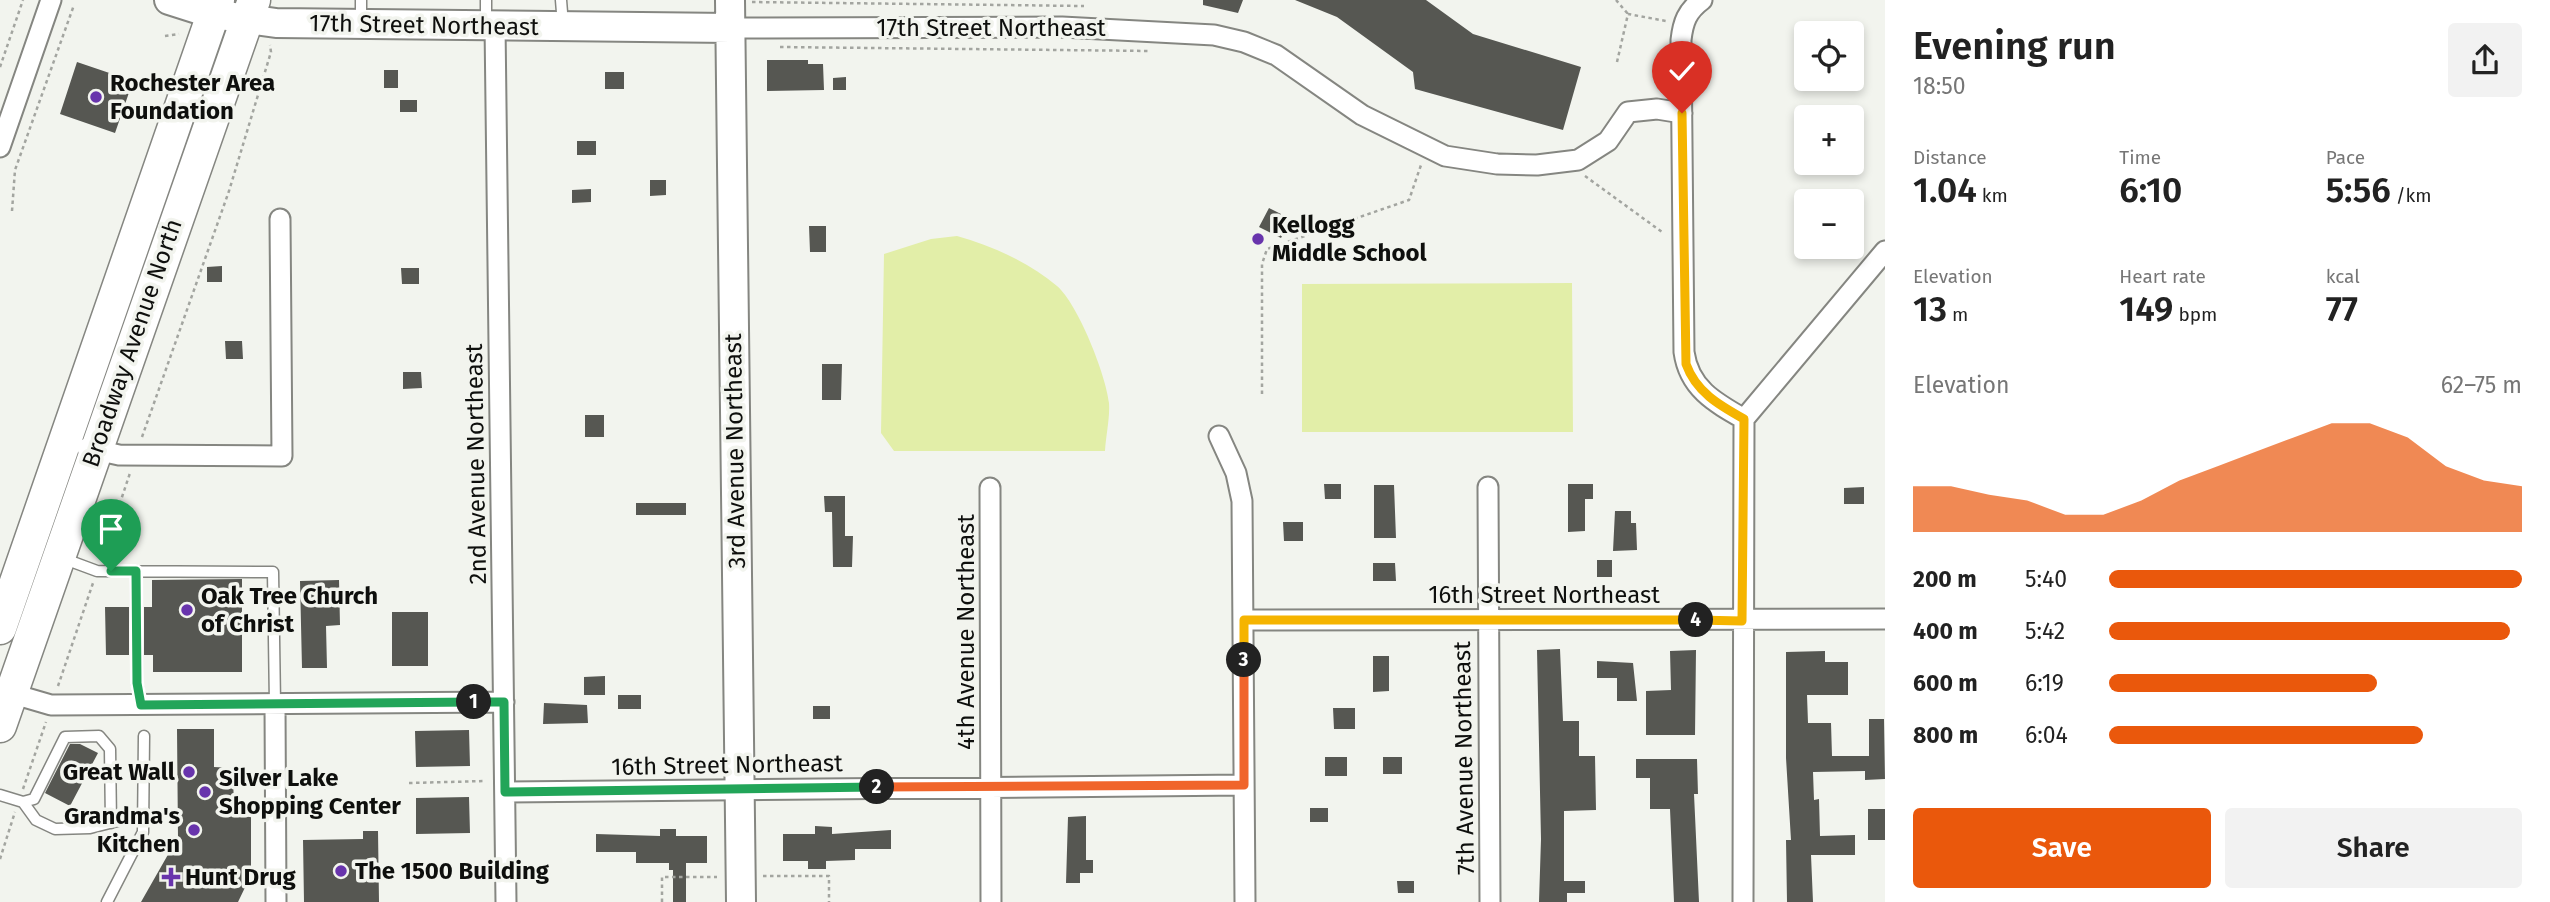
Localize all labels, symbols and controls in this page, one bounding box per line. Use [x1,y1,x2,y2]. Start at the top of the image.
street label: 17th Street Northeast [309,9,539,41]
street label: 17th Street Northeast [876,14,1106,42]
map controls [1794,21,1864,259]
button: locate [1794,21,1864,91]
text: Evening run [1913,23,2116,69]
button: share [2448,23,2522,97]
pin [1652,41,1712,113]
icon: check [1663,52,1701,90]
place label: Rochester Area Foundation [110,69,275,125]
text: 18:50 [1913,72,1966,100]
marker: Rochester Area Foundation [88,89,104,105]
button: + [1794,105,1864,175]
text: Distance [1913,146,1987,169]
text: Time [2119,146,2161,169]
text: Pace [2326,146,2365,169]
text: 1.04 [1913,169,1977,211]
text: 6:10 [2119,169,2182,211]
text: 5:56 [2326,169,2391,211]
text: km [1977,184,2008,207]
text: /km [2391,184,2432,207]
button: − [1794,189,1864,259]
place label: Kellogg Middle School [1272,211,1427,267]
street label: Broadway Avenue North [76,215,188,471]
marker: Kellogg Middle School [1250,231,1266,247]
text: Elevation [1913,265,1993,288]
text: Heart rate [2119,265,2206,288]
text: kcal [2326,265,2360,288]
text: 13 [1913,288,1947,330]
text: 149 [2119,288,2173,330]
text: 77 [2326,288,2358,330]
text: m [1947,303,1968,326]
text: bpm [2173,303,2217,326]
street label: 3rd Avenue Northeast [719,333,751,569]
street label: 2nd Avenue Northeast [460,343,492,585]
text: Elevation [1913,371,2009,399]
text: 62–75 m [2441,371,2522,399]
pin [81,499,141,571]
icon: arrive [92,510,130,548]
street label: 4th Avenue Northeast [952,514,980,750]
text: 200 m [1913,565,1977,593]
text: 5:40 [2025,565,2067,593]
street label: 16th Street Northeast [1428,581,1660,609]
place label: Oak Tree Church of Christ [201,582,378,638]
marker: Oak Tree Church of Christ [179,602,195,618]
pin: 4 [1678,602,1714,638]
text: 4 [1690,608,1701,631]
text: 400 m [1913,617,1978,645]
text: 5:42 [2025,617,2065,645]
street label: 7th Avenue Northeast [1448,641,1480,875]
pin: 3 [1226,642,1262,678]
text: 3 [1239,648,1248,671]
text: 600 m [1913,669,1978,697]
text: 6:19 [2025,669,2064,697]
pin: 1 [456,684,491,720]
text: 1 [469,690,478,713]
text: 800 m [1913,721,1978,749]
text: 6:04 [2025,721,2068,749]
street label: 16th Street Northeast [611,749,843,781]
place label: Great Wall [63,758,176,786]
marker: Great Wall [181,764,197,780]
place label: Silver Lake Shopping Center [219,764,401,820]
pin: 2 [860,770,894,804]
text: 2 [872,775,881,798]
marker: Silver Lake Shopping Center [197,784,213,800]
place label: Grandma's Kitchen [64,802,180,858]
button: Save [1913,808,2211,888]
button: Share [2225,808,2522,888]
marker: Grandma's Kitchen [186,822,202,838]
place label: The 1500 Building [355,857,550,885]
place label: Hunt Drug [185,863,296,891]
marker: The 1500 Building [333,863,349,879]
marker: Hunt Drug [163,869,179,885]

